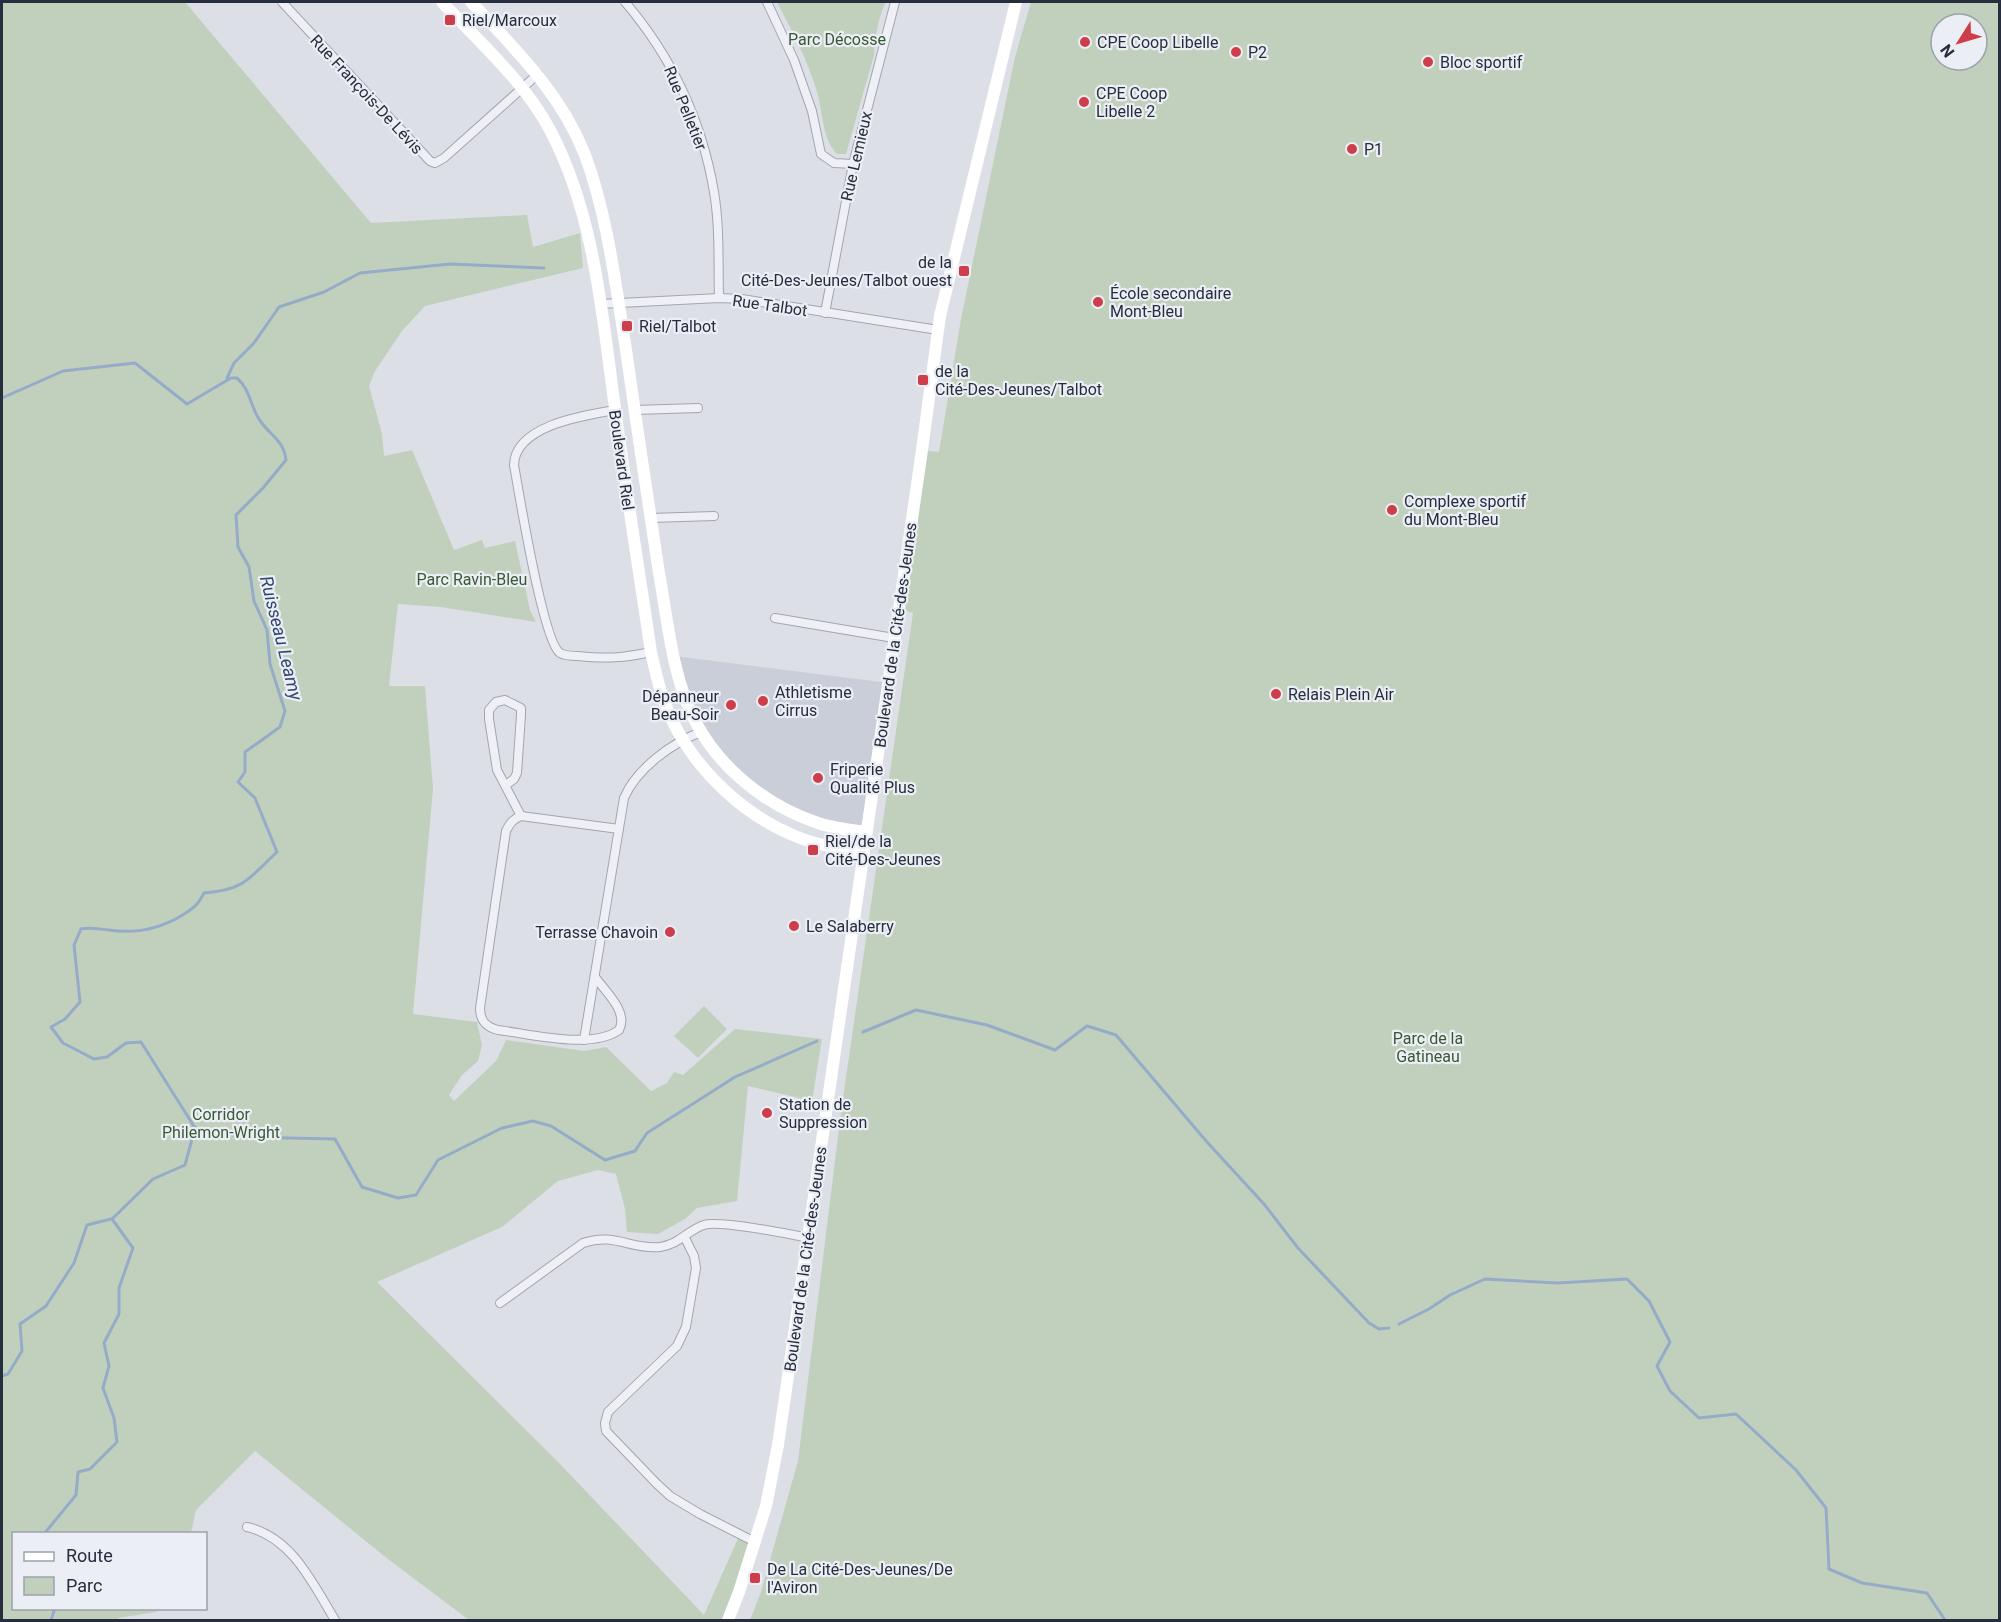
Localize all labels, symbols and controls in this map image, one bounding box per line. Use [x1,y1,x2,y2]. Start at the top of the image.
place label: Riel/Marcoux [462,11,557,30]
north arrow [1929,12,1989,72]
marker: Riel/Marcoux [443,13,457,27]
park label: Parc Décosse [788,30,886,49]
street label: Rue François-De Lévis [306,31,427,158]
place label: CPE Coop Libelle [1097,33,1218,52]
marker: CPE Coop Libelle [1078,35,1092,49]
text: N [1936,40,1958,61]
place label: P2 [1248,43,1267,62]
marker: P2 [1229,45,1243,59]
place label: Bloc sportif [1440,53,1523,72]
marker: Bloc sportif [1421,55,1435,69]
street label: Rue Pelletier [660,63,711,153]
place label: CPE Coop Libelle 2 [1096,84,1167,121]
marker: CPE Coop Libelle 2 [1077,95,1091,109]
street label: Rue Lemieux [837,109,876,203]
place label: P1 [1364,140,1383,159]
marker: P1 [1345,142,1359,156]
place label: de la Cité-Des-Jeunes/Talbot ouest [741,253,952,290]
marker: de la Cité-Des-Jeunes/Talbot ouest [957,264,971,278]
place label: École secondaire Mont-Bleu [1110,284,1231,321]
street label: Rue Talbot [731,291,809,320]
marker: École secondaire Mont-Bleu [1091,295,1105,309]
place label: Riel/Talbot [639,317,716,336]
marker: Riel/Talbot [620,319,634,333]
place label: de la Cité-Des-Jeunes/Talbot [935,362,1102,399]
marker: de la Cité-Des-Jeunes/Talbot [916,373,930,387]
street label: Boulevard Riel [605,409,638,511]
place label: Complexe sportif du Mont-Bleu [1404,492,1526,529]
marker: Complexe sportif du Mont-Bleu [1385,503,1399,517]
street label: Boulevard de la Cité-des-Jeunes [870,521,921,749]
park label: Parc Ravin-Bleu [417,570,527,589]
water label: Ruisseau Leamy [256,574,307,703]
place label: Athletisme Cirrus [775,683,852,720]
place label: Relais Plein Air [1288,685,1395,704]
place label: Dépanneur Beau-Soir [642,687,720,724]
marker: Relais Plein Air [1269,687,1283,701]
marker: Athletisme Cirrus [756,694,770,708]
marker: Dépanneur Beau-Soir [724,698,738,712]
place label: Friperie Qualité Plus [830,760,915,797]
marker: Friperie Qualité Plus [811,771,825,785]
place label: Riel/de la Cité-Des-Jeunes [825,832,941,869]
marker: Riel/de la Cité-Des-Jeunes [806,843,820,857]
place label: Le Salaberry [806,917,894,936]
marker: Le Salaberry [787,919,801,933]
place label: Terrasse Chavoin [535,923,658,942]
marker: Terrasse Chavoin [663,925,677,939]
park label: Parc de la Gatineau [1393,1029,1463,1066]
place label: Station de Suppression [779,1095,867,1132]
park label: Corridor Philemon-Wright [162,1105,280,1142]
marker: Station de Suppression [760,1106,774,1120]
street label: Boulevard de la Cité-des-Jeunes [780,1145,831,1373]
legend [12,1532,207,1610]
text: Route [66,1545,113,1566]
place label: De La Cité-Des-Jeunes/De l'Aviron [767,1560,953,1597]
marker: De La Cité-Des-Jeunes/De l'Aviron [748,1571,762,1585]
text: Parc [66,1575,102,1596]

